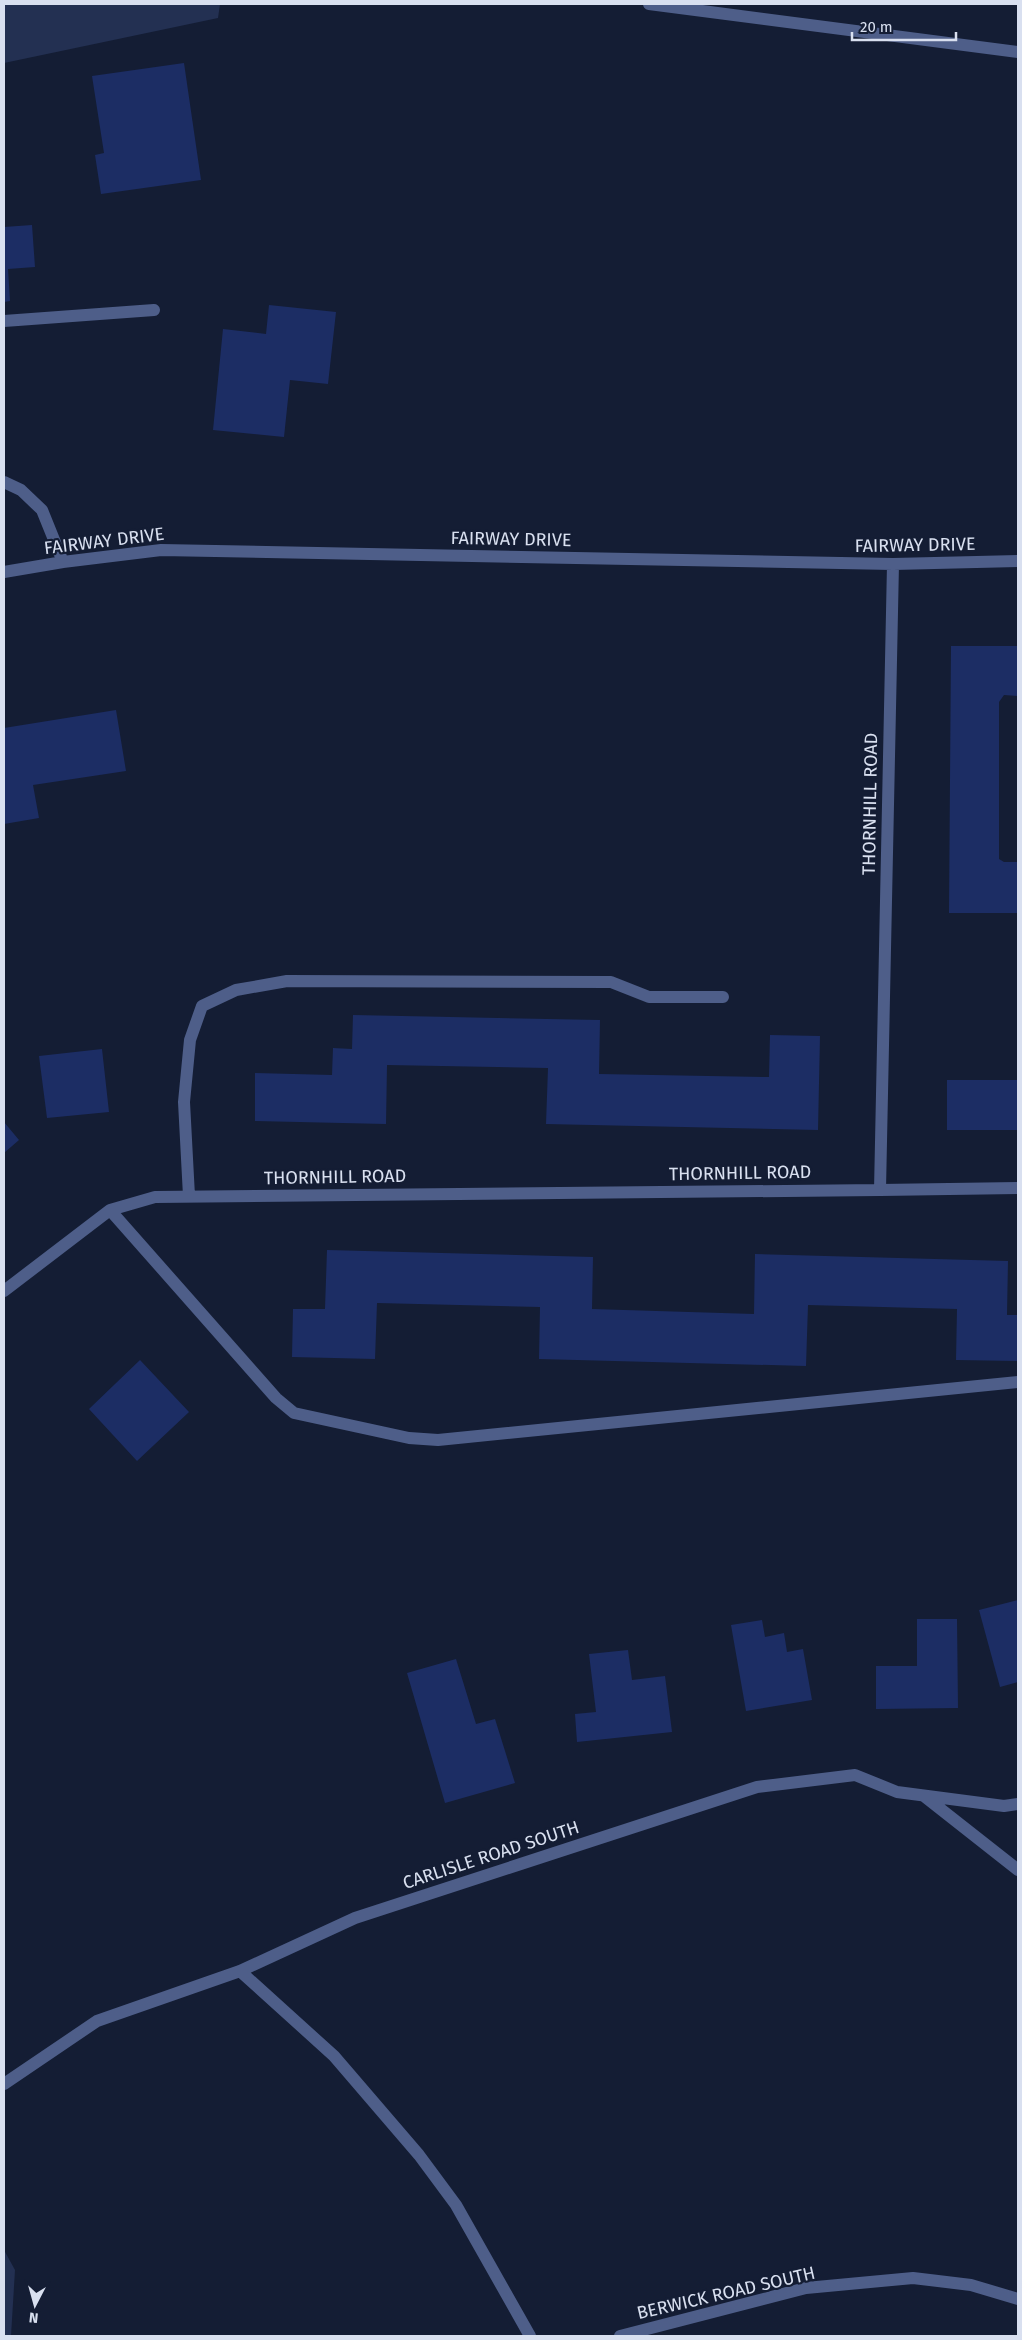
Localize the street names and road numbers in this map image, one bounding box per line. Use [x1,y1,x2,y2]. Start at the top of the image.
street label: FAIRWAY DRIVE [43,523,165,559]
street label: FAIRWAY DRIVE [450,527,572,551]
street label: FAIRWAY DRIVE [854,533,976,557]
street label: THORNHILL ROAD [858,733,882,875]
street label: THORNHILL ROAD [669,1161,811,1185]
street label: THORNHILL ROAD [264,1165,406,1189]
street label: CARLISLE ROAD SOUTH [400,1816,582,1894]
street label: BERWICK ROAD SOUTH [635,2262,817,2324]

